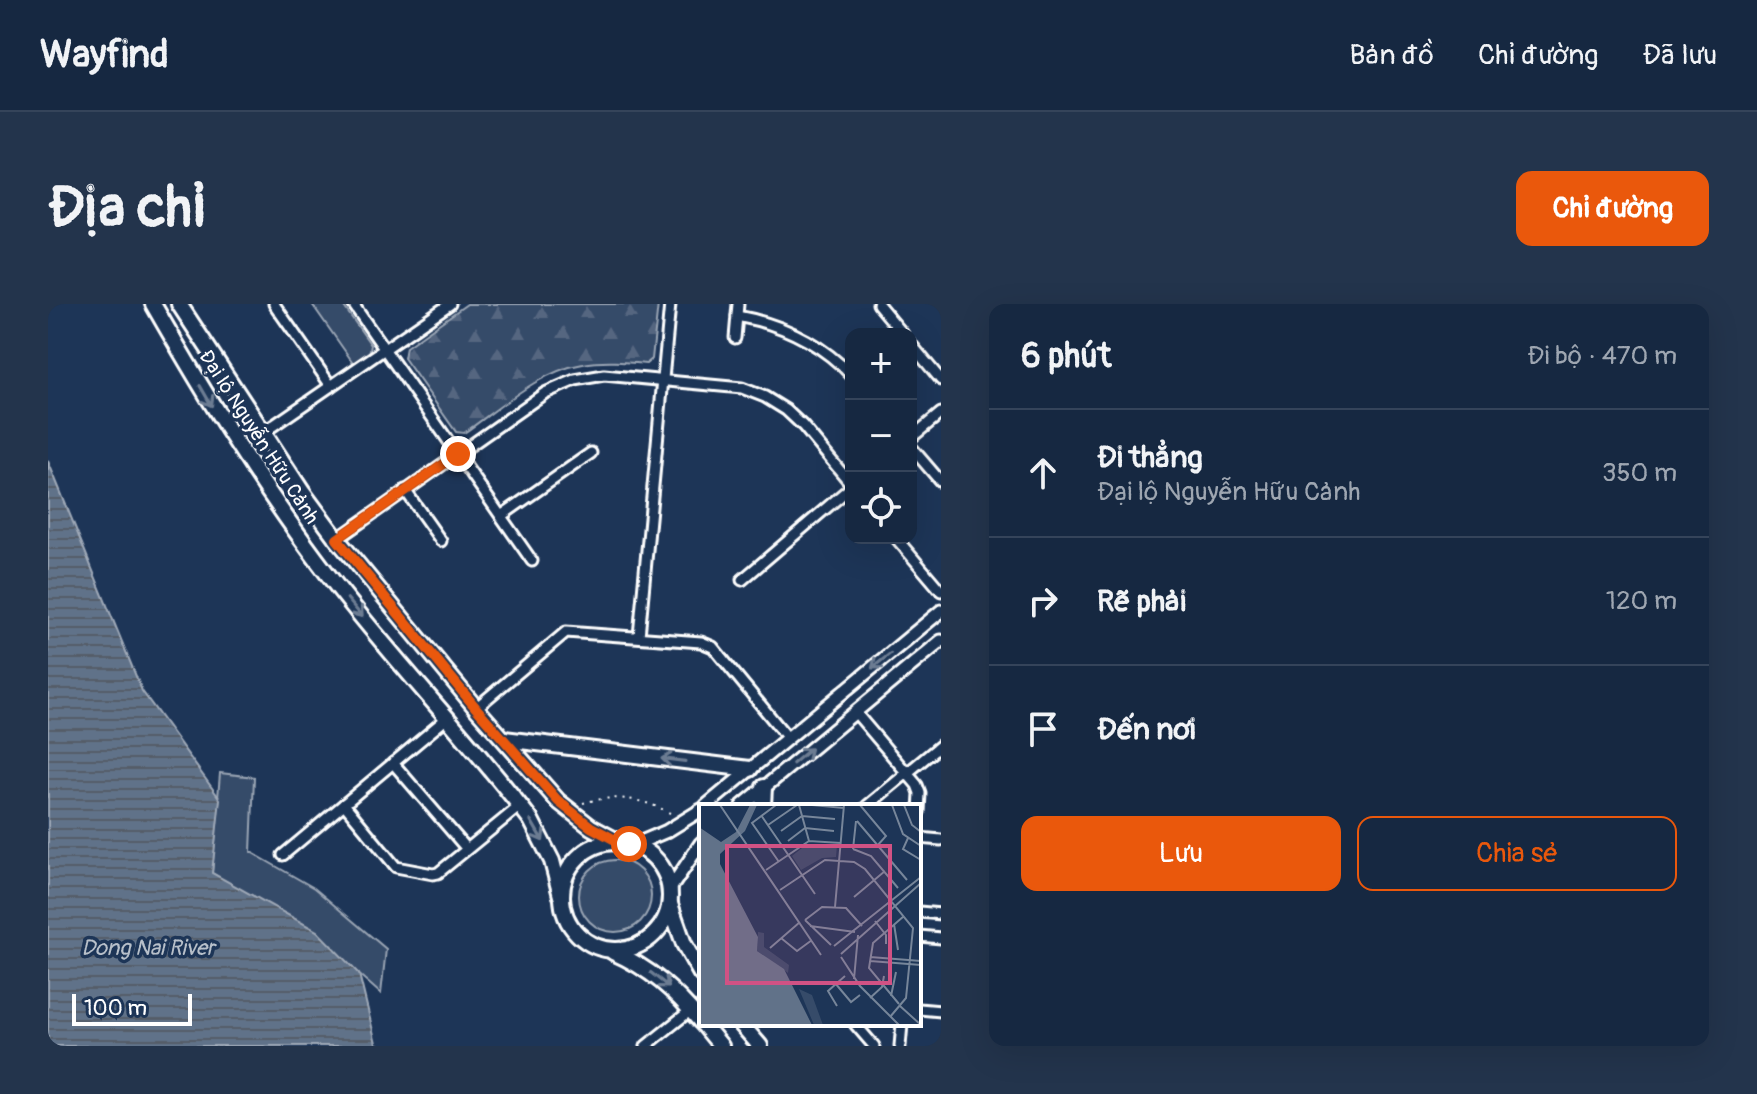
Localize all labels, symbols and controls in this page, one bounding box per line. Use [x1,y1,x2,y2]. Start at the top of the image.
text: Wayfind [40,31,169,79]
text: Bản đồ [1350,38,1434,73]
text: Chỉ đường [1478,38,1598,73]
text: Đã lưu [1642,38,1717,73]
button: Chỉ đường [1516,171,1709,246]
text: Địa chỉ [48,174,206,243]
map controls [845,328,917,544]
button: + [845,328,917,400]
text: 6 phút [1021,335,1111,378]
text: Đi bộ · 470 m [1527,340,1677,372]
street label: Đại lộ Nguyễn Hữu Cảnh [193,345,325,529]
one-way arrow [198,384,214,407]
button: − [845,400,917,472]
route end [440,436,476,472]
text: Đi thẳng [1097,439,1203,476]
icon: ahead [1021,451,1065,495]
text: 350 m [1602,457,1677,489]
button: locate [845,472,917,544]
text: Đại lộ Nguyễn Hữu Cảnh [1097,476,1360,508]
icon: right [1021,579,1065,623]
text: Rẽ phải [1097,583,1186,620]
text: 120 m [1606,585,1677,617]
one-way arrow [346,597,364,618]
one-way arrow [871,652,892,670]
icon: arrive [1021,707,1065,751]
text: Đến nơi [1097,711,1195,748]
one-way arrow [791,747,811,765]
one-way arrow [660,752,686,767]
inset map [699,804,921,1026]
button: Lưu [1021,816,1341,891]
button: Chia sẻ [1357,816,1677,891]
one-way arrow [529,819,545,842]
route start [611,826,647,862]
water label: Dong Nai River [81,934,218,962]
one-way arrow [649,971,670,988]
scale bar [72,990,192,1026]
text: 100 m [84,994,147,1022]

